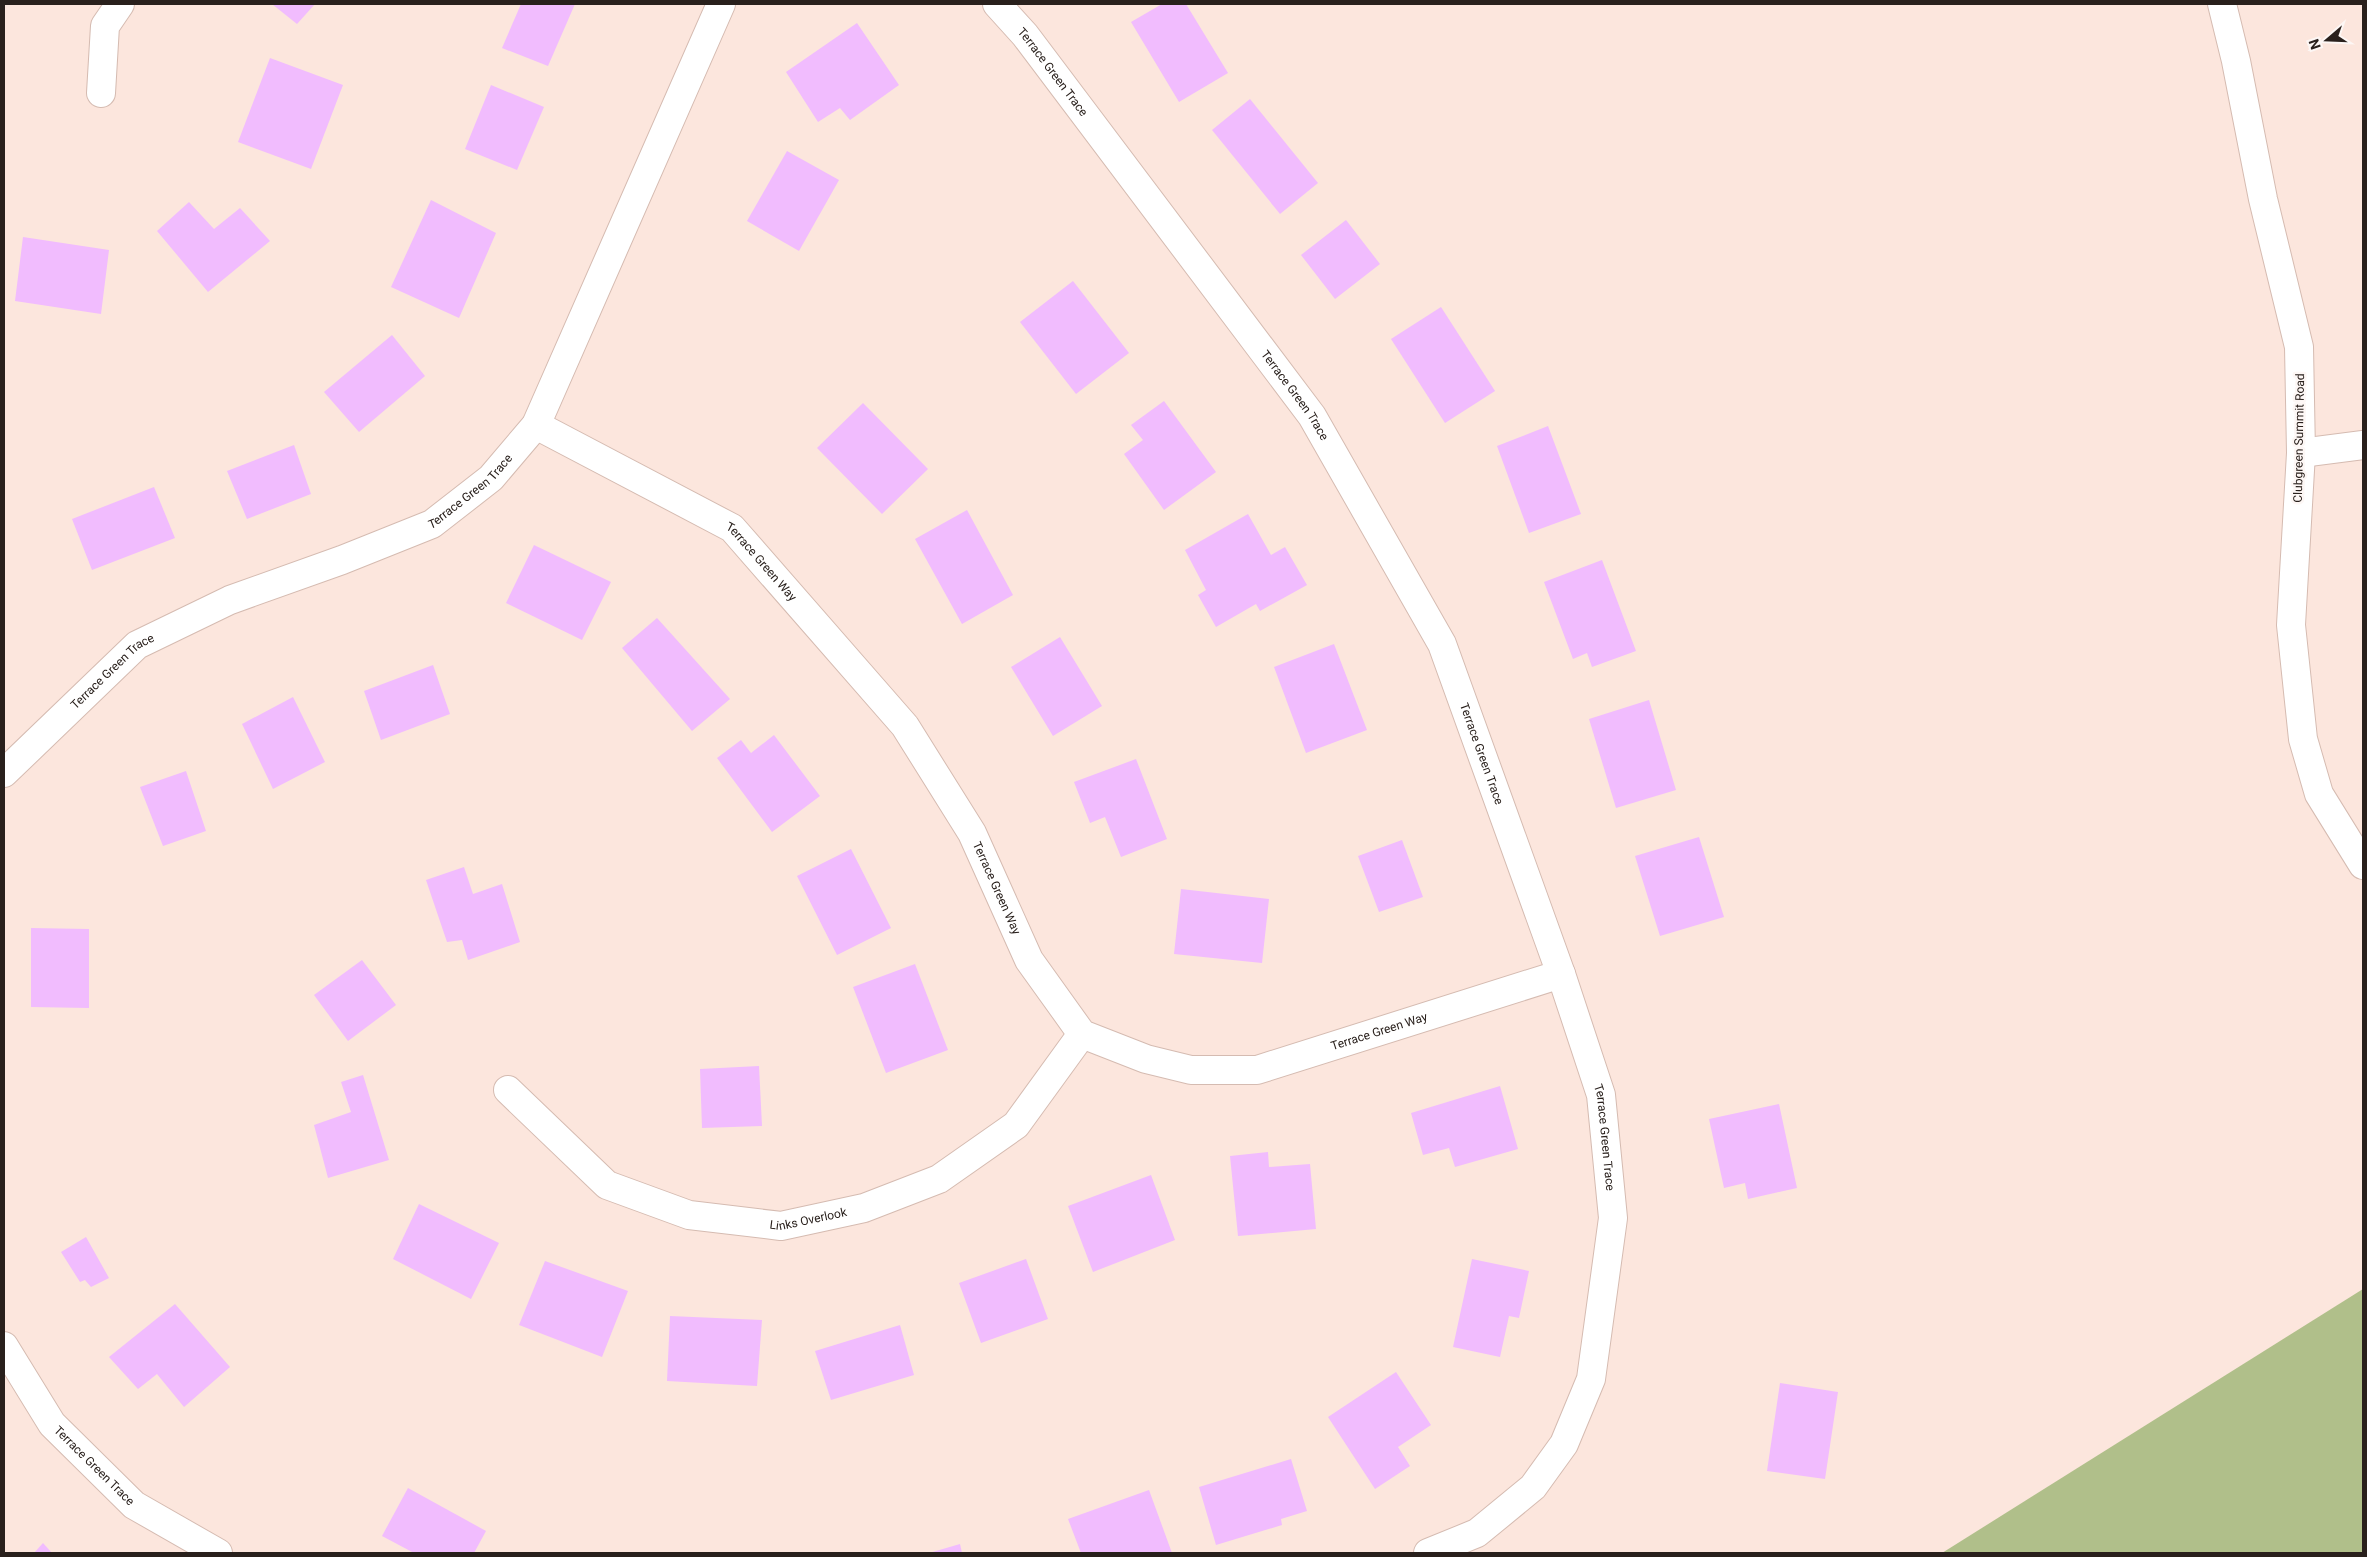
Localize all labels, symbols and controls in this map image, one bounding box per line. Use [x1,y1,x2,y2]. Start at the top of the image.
north arrow [2302,15,2352,65]
street label: Terrace Green Trace [1015,25,1091,119]
text: N [2306,37,2324,52]
street label: Terrace Green Trace [1258,348,1331,443]
street label: Clubgreen Summit Road [2291,373,2307,503]
street label: Terrace Green Trace [426,451,515,532]
street label: Terrace Green Way [724,519,800,604]
street label: Terrace Green Trace [68,631,156,712]
street label: Terrace Green Trace [1457,701,1506,807]
street label: Terrace Green Way [970,840,1024,937]
street label: Terrace Green Way [1329,1010,1429,1053]
street label: Terrace Green Trace [1591,1082,1617,1191]
street label: Links Overlook [769,1205,849,1233]
street label: Terrace Green Trace [51,1423,137,1508]

